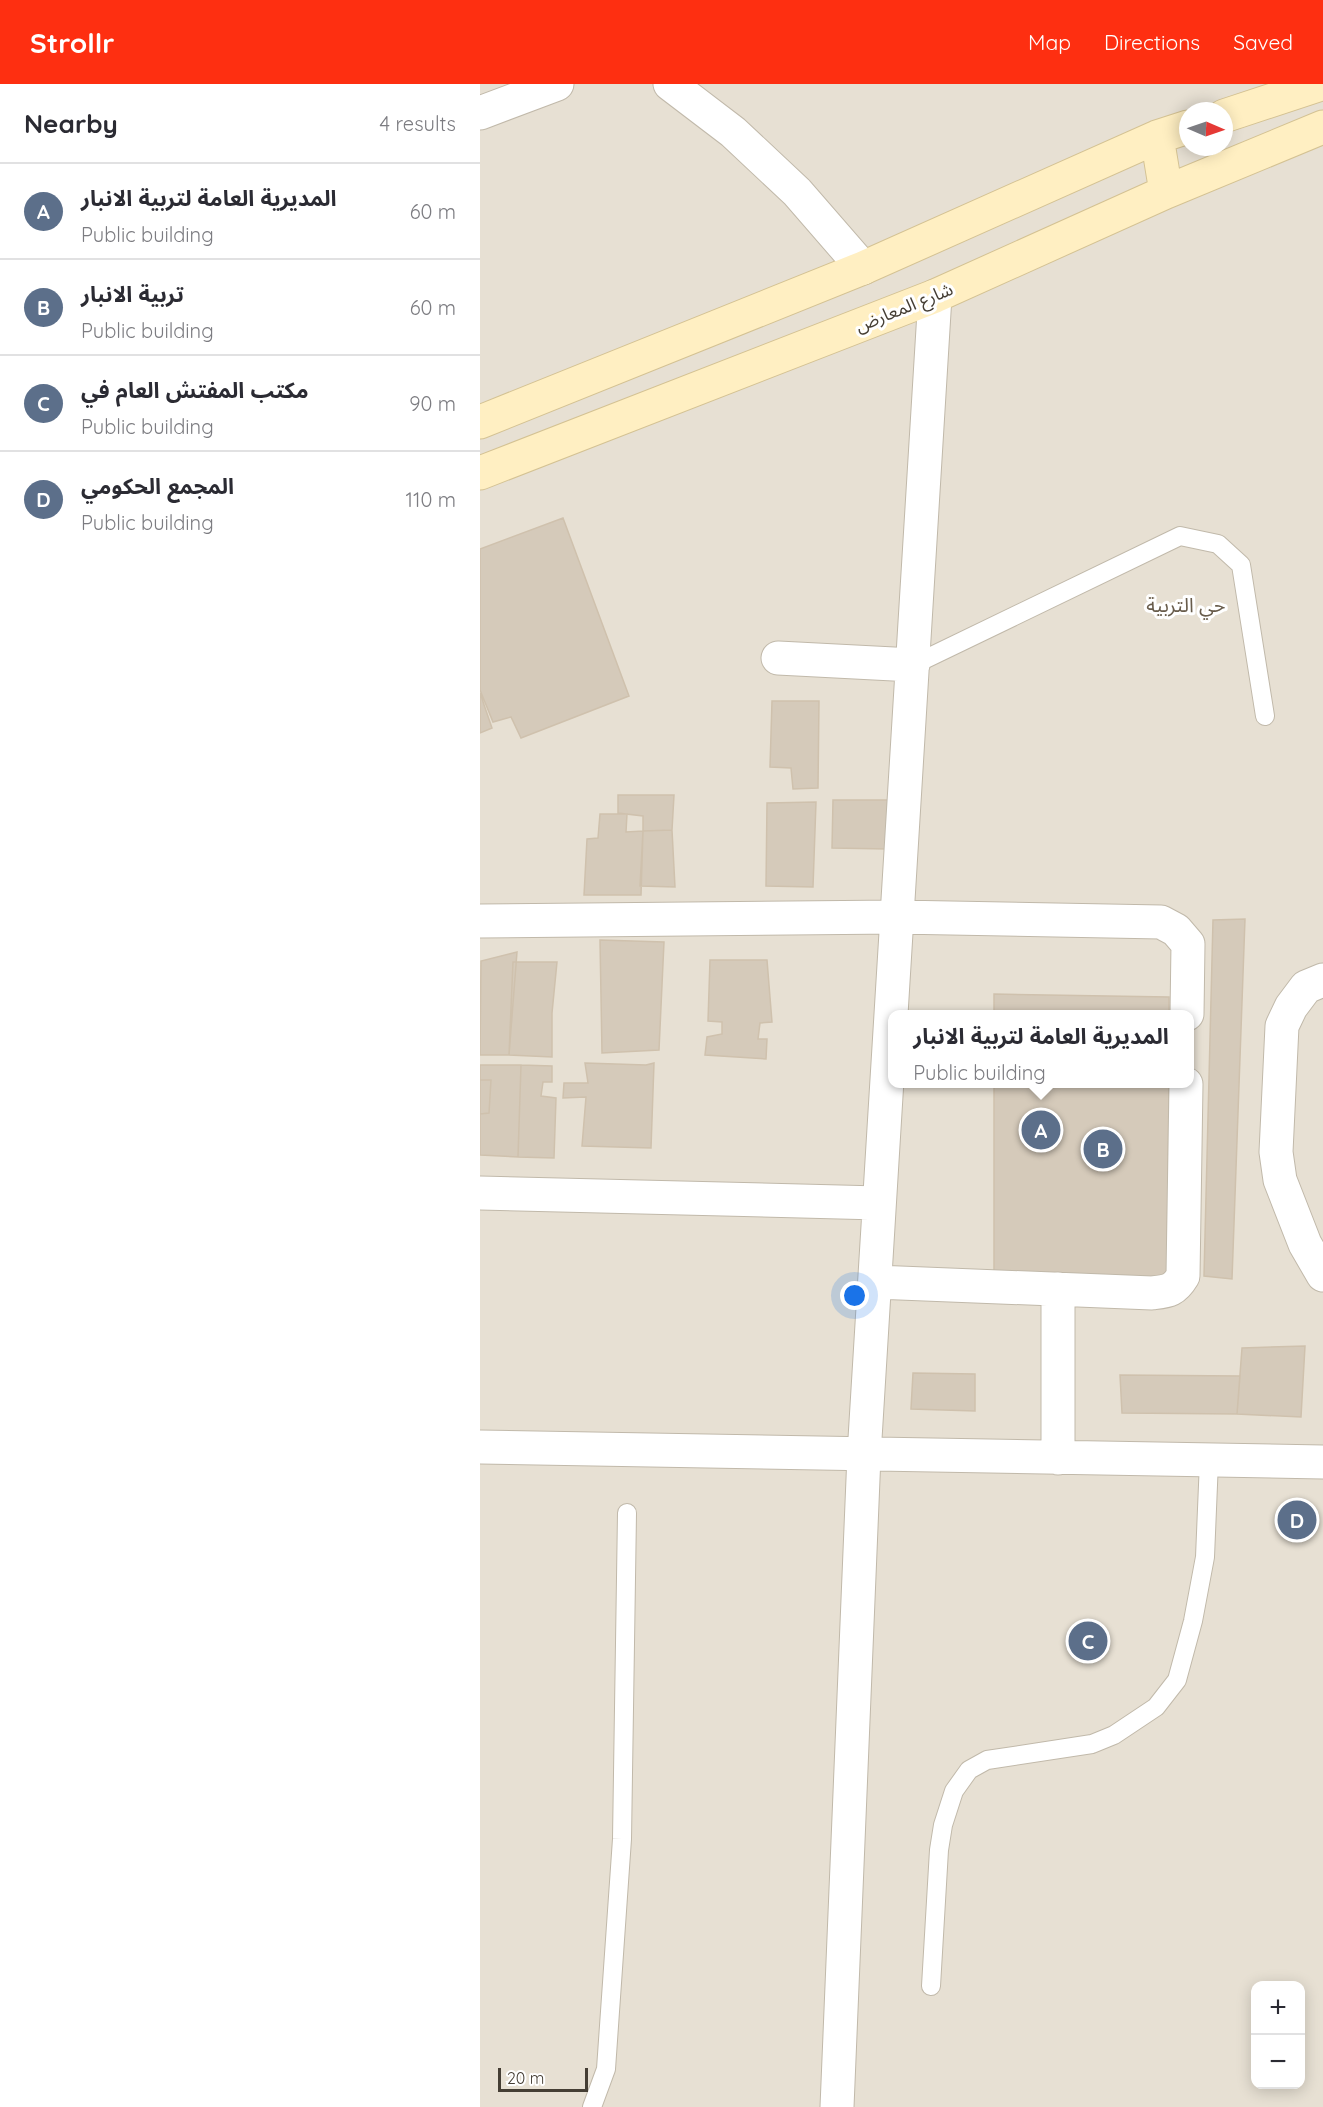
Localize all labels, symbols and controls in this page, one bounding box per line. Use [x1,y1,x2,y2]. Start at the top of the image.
text: Strollr [30,25,114,60]
text: Map [1028,29,1071,55]
text: Directions [1104,29,1200,55]
text: Saved [1233,29,1293,55]
north arrow [1179,102,1233,156]
text: Nearby [24,107,118,140]
text: 4 results [380,111,456,136]
text: المديرية العامة لتربية الانبار [81,184,337,212]
text: A [37,199,50,224]
text: 60 m [410,199,456,224]
text: Public building [81,222,214,247]
street label: شارع المعارض [852,277,957,340]
text: تربية الانبار [81,280,184,308]
text: B [37,295,50,320]
text: 60 m [410,295,456,320]
text: Public building [81,318,214,343]
text: مكتب المفتش العام في [81,376,309,404]
text: C [37,391,50,416]
text: 90 m [409,391,456,416]
text: Public building [81,414,214,439]
text: المجمع الحكومي [81,472,234,500]
text: D [36,487,51,512]
text: 110 m [406,487,456,512]
text: Public building [81,510,214,535]
district label: حي التربية [1146,592,1226,620]
popup [888,1010,1194,1088]
text: المديرية العامة لتربية الانبار [913,1022,1169,1050]
text: Public building [913,1060,1046,1085]
pin: A [1022,1108,1060,1152]
pin: B [1084,1126,1122,1172]
your location [840,1281,869,1310]
pin: D [1278,1498,1316,1542]
pin: C [1068,1618,1108,1664]
map controls [1251,1981,1305,2089]
button: + [1251,1981,1305,2035]
button: − [1251,2035,1305,2089]
scale bar [498,2065,588,2092]
text: 20 m [507,2068,544,2088]

